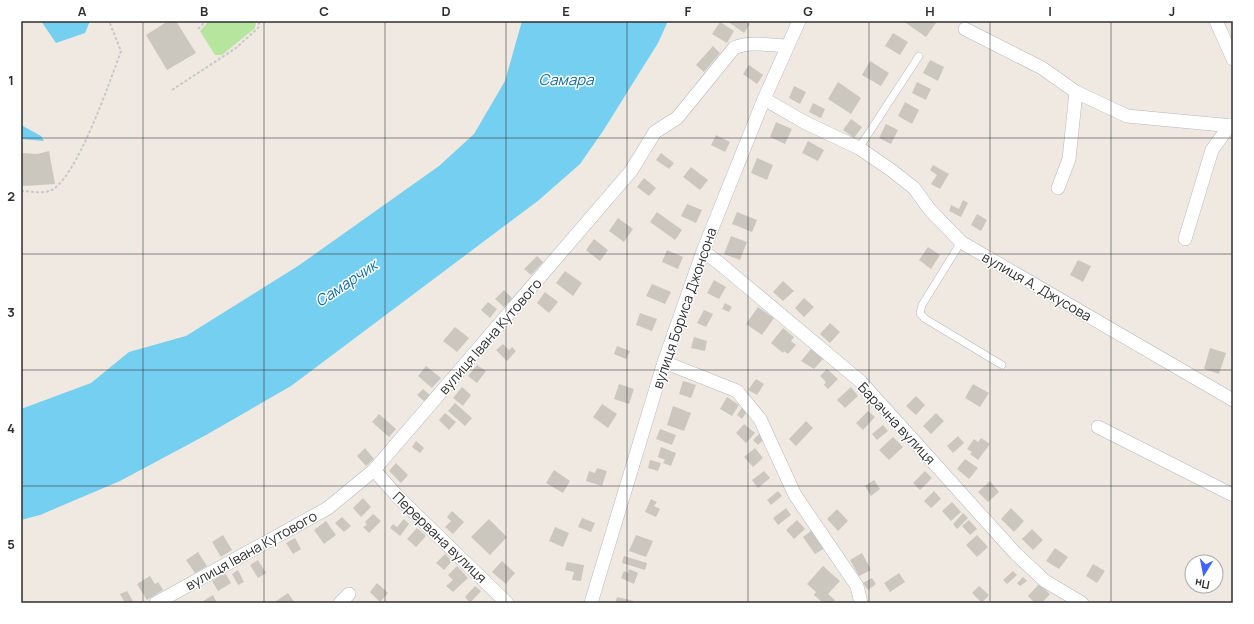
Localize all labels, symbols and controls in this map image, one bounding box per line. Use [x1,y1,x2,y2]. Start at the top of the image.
text: A [78,2,87,20]
text: B [200,2,208,20]
text: C [319,2,329,20]
text: D [441,2,451,20]
text: E [562,2,570,20]
text: F [685,2,692,20]
text: G [803,2,813,20]
text: H [925,2,935,20]
text: I [1048,2,1052,20]
text: J [1169,2,1175,20]
water label: Самара [539,69,594,90]
text: 1 [8,71,14,89]
text: 2 [7,187,15,205]
street label: вулиця Бориса Джонсона [647,225,721,391]
street label: вулиця А. Джусова [979,247,1095,325]
water label: Самарчик [311,253,383,311]
street label: вулиця Івана Кутового [434,274,546,398]
text: 3 [7,303,15,321]
street label: Барачна вулиця [854,378,940,468]
text: 4 [7,419,15,437]
street label: Перервана вулиця [389,487,491,587]
street label: вулиця Івана Кутового [182,506,320,594]
text: 5 [7,535,15,553]
north arrow [1184,554,1224,594]
text: Пн [1193,576,1211,593]

